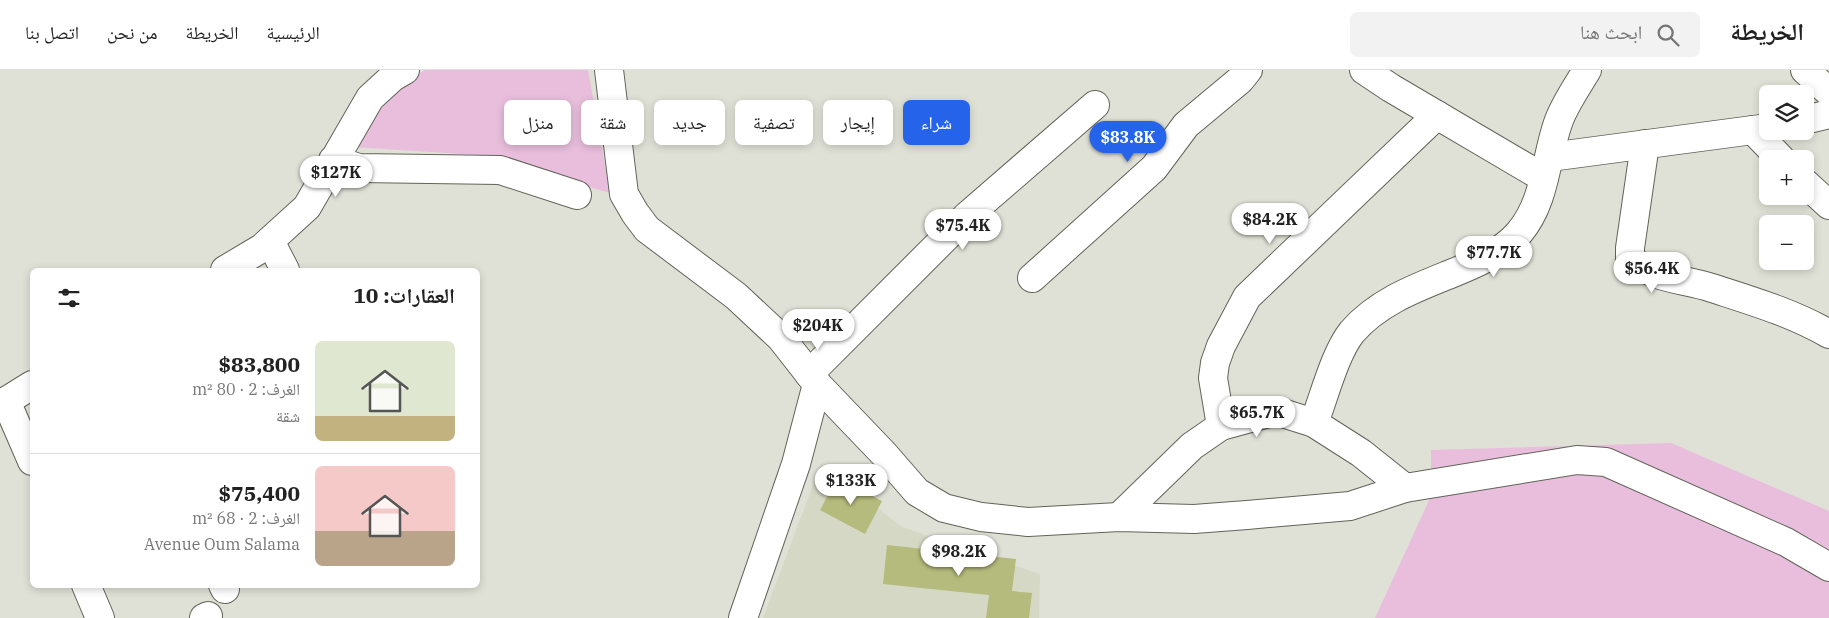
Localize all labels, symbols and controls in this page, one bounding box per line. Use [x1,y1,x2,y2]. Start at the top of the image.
search box [1350,12,1700,57]
text: الخريطة [1730,15,1804,47]
text: ابحث هنا [1580,20,1642,44]
text: اتصل بنا [25,21,79,44]
text: من نحن [107,21,157,44]
text: الخريطة [185,21,238,44]
text: الرئيسية [266,21,320,44]
icon: search [1654,21,1682,49]
map controls [1759,85,1814,270]
button: layers [1759,85,1814,140]
chip: منزل [504,100,571,145]
chip: شقة [581,100,644,145]
chip: جديد [654,100,725,145]
chip: تصفية [735,100,813,145]
chip: إيجار [823,100,893,145]
chip: شراء [903,100,970,145]
pin: $83.8K [1087,121,1169,163]
text: $83.8K [1100,127,1156,147]
button: + [1759,150,1814,205]
pin: $127K [301,156,371,198]
text: $127K [311,162,361,182]
pin: $84.2K [1229,202,1311,245]
pin: $75.4K [922,208,1004,251]
text: $84.2K [1242,209,1298,229]
text: $75.4K [935,215,991,235]
button: − [1759,215,1814,270]
pin: $77.7K [1453,236,1535,278]
text: $77.7K [1466,242,1522,262]
pin: $56.4K [1611,252,1693,294]
text: $56.4K [1624,258,1680,278]
text: العقارات: 10 [353,281,455,309]
icon: filters [55,284,83,312]
pin: $204K [783,308,853,351]
text: $204K [793,315,843,335]
text: $83,800 [219,350,300,378]
icon: home [355,361,415,421]
text: الغرف: 2 · 80 m² [192,379,300,399]
pin: $65.7K [1216,396,1298,438]
text: $65.7K [1229,402,1285,422]
text: شقة [276,406,300,426]
pin: $133K [816,464,886,506]
text: $133K [826,470,876,490]
text: $75,400 [219,479,300,507]
icon: home [355,486,415,546]
text: الغرف: 2 · 68 m² [192,508,300,528]
text: Avenue Oum Salama [144,534,300,554]
pin: $98.2K [918,534,1000,577]
text: $98.2K [931,541,987,561]

